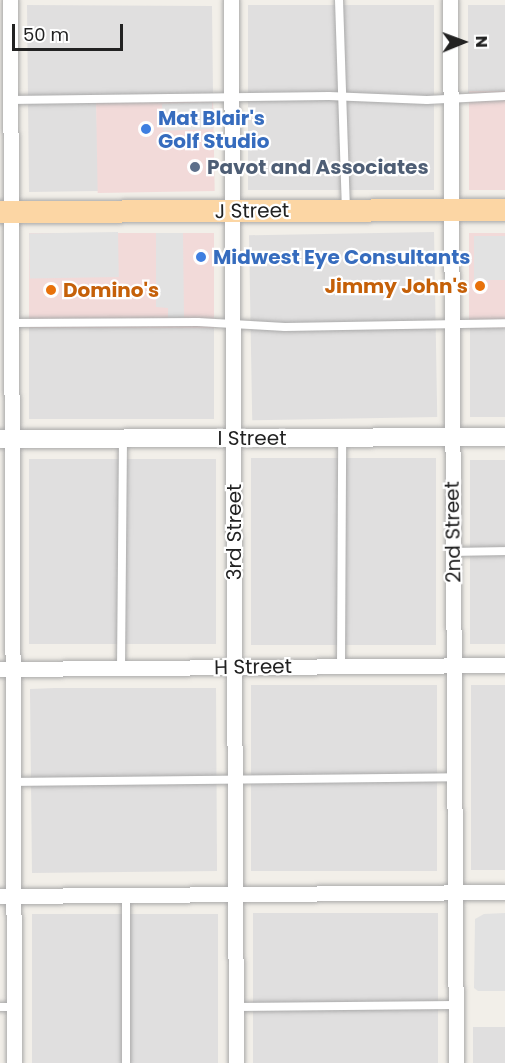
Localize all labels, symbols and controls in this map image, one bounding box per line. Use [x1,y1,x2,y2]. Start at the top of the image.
scale bar [15,12,126,50]
north arrow [433,12,493,72]
text: 50 m [23,22,69,47]
text: N [470,35,493,48]
place label: Mat Blair's Golf Studio [158,106,269,153]
marker: Mat Blair's Golf Studio [139,122,153,136]
place label: Pavot and Associates [207,155,429,179]
marker: Pavot and Associates [188,160,202,174]
street label: J Street [215,198,289,224]
place label: Midwest Eye Consultants [213,245,470,269]
marker: Midwest Eye Consultants [194,250,208,264]
place label: Jimmy John's [324,274,468,298]
place label: Domino's [63,278,159,302]
marker: Jimmy John's [473,279,487,293]
marker: Domino's [44,283,58,297]
street label: I Street [218,426,286,450]
street label: 2nd Street [440,481,466,583]
street label: 3rd Street [222,484,246,580]
street label: H Street [214,654,292,680]

